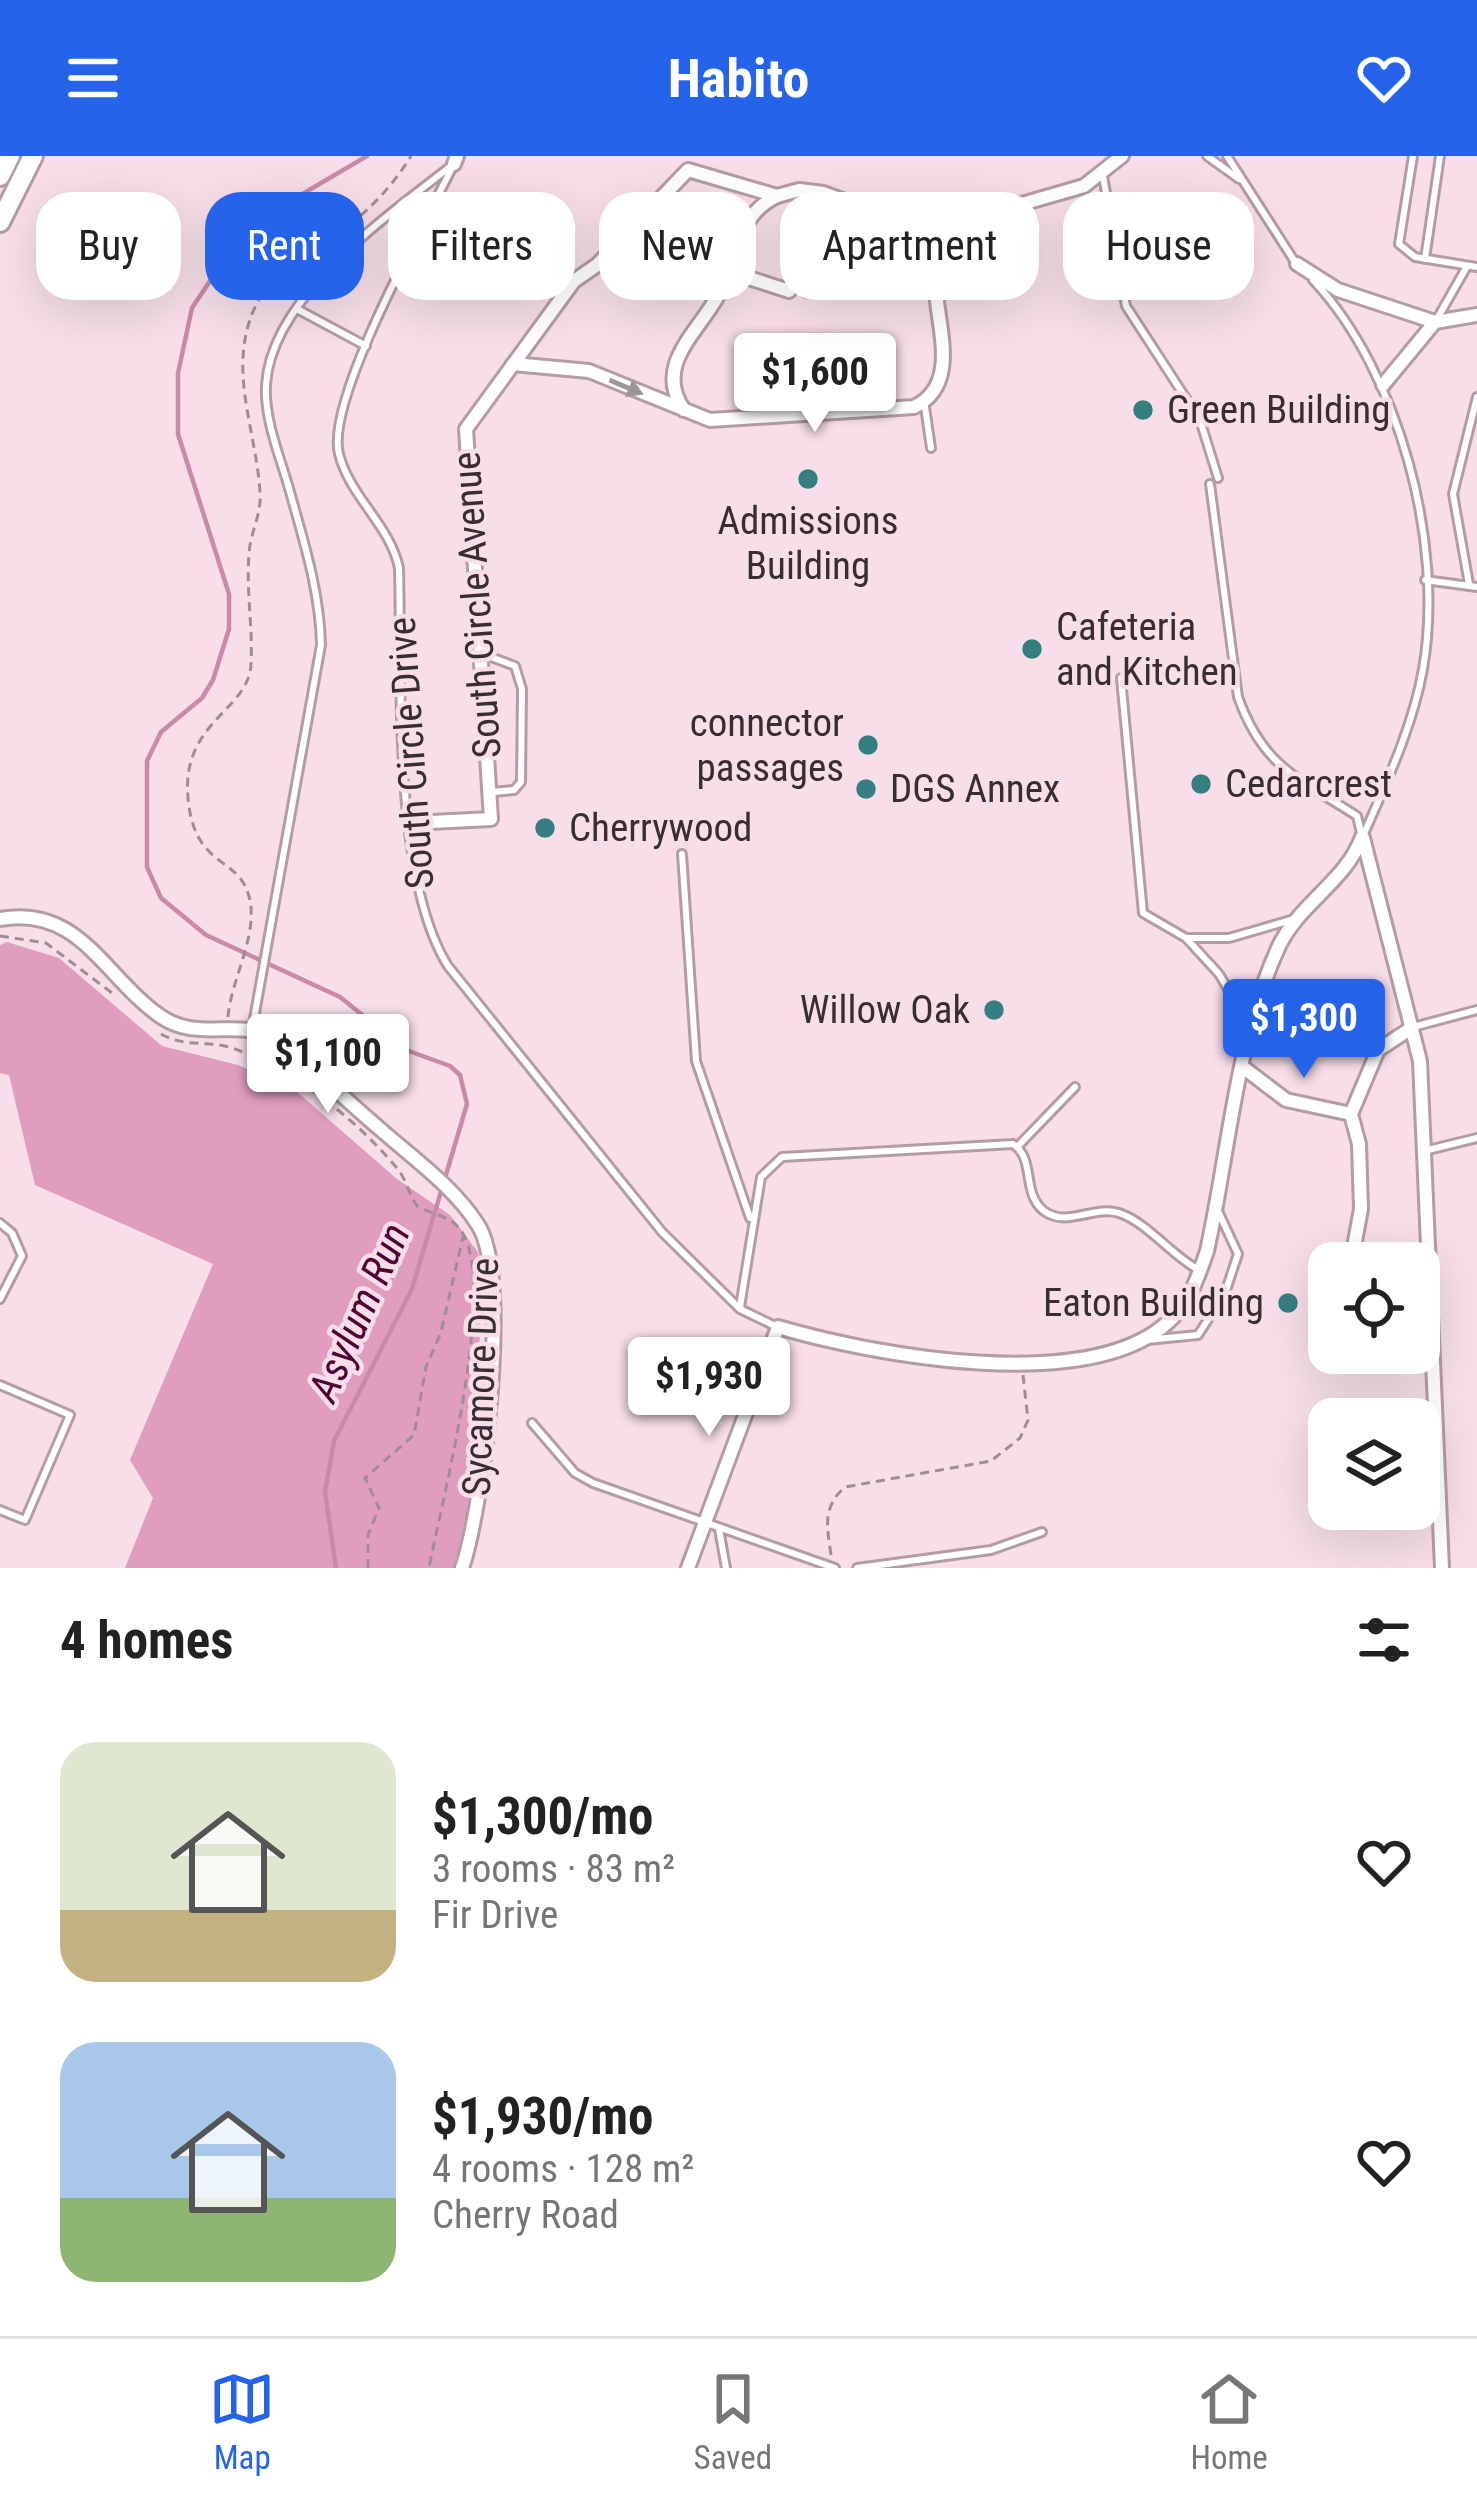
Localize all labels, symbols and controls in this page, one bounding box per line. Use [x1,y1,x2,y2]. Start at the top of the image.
icon: menu [60,45,126,111]
icon: heart [1351,45,1417,111]
text: Habito [668,47,809,110]
chip: Buy [36,192,181,300]
chip: Rent [205,192,364,300]
chip: Filters [388,192,575,300]
chip: New [599,192,756,300]
chip: Apartment [780,192,1039,300]
chip: House [1063,192,1254,300]
pin: $1,600 [717,333,913,435]
text: $1,600 [761,349,869,395]
one-way arrow [609,378,644,398]
place label: Green Building [1167,387,1390,433]
marker: Green Building [1130,397,1156,423]
street label: South Circle Avenue [443,450,511,760]
marker: Admissions Building [795,466,821,492]
place label: Admissions Building [718,498,898,589]
place label: Cafeteria and Kitchen [1056,604,1238,695]
street label: South Circle Drive [379,615,443,891]
marker: Cafeteria and Kitchen [1019,636,1045,662]
place label: connector passages [690,700,844,791]
marker: connector passages [855,732,881,758]
place label: Cedarcrest [1225,761,1392,807]
place label: DGS Annex [890,766,1060,812]
marker: Cedarcrest [1188,771,1214,797]
marker: DGS Annex [853,776,879,802]
place label: Cherrywood [569,805,752,851]
marker: Cherrywood [532,815,558,841]
pin: $1,300 [1206,979,1402,1081]
place label: Willow Oak [800,987,970,1033]
text: $1,300 [1250,995,1358,1041]
marker: Willow Oak [981,997,1007,1023]
pin: $1,100 [230,1014,426,1116]
text: $1,100 [274,1030,382,1076]
water label: Asylum Run [297,1216,420,1410]
map controls [1308,1242,1440,1530]
button: locate [1308,1242,1440,1374]
street label: Sycamore Drive [454,1257,508,1497]
place label: Eaton Building [1043,1280,1264,1326]
marker: Eaton Building [1275,1290,1301,1316]
pin: $1,930 [611,1337,807,1439]
text: $1,930 [655,1353,763,1399]
button: layers [1308,1398,1440,1530]
icon: filters [1351,1607,1417,1673]
text: 4 homes [60,1611,233,1670]
text: $1,300/mo [432,1787,653,1846]
icon: home [156,1790,300,1934]
icon: heart [1351,1829,1417,1895]
text: 3 rooms · 83 m² [432,1846,675,1892]
text: Fir Drive [432,1892,558,1938]
text: $1,930/mo [432,2087,653,2146]
icon: home [156,2090,300,2234]
icon: heart [1351,2129,1417,2195]
text: 4 rooms · 128 m² [432,2146,694,2192]
text: Cherry Road [432,2192,619,2238]
tab: Map [209,2366,275,2477]
tab: Saved [694,2366,772,2477]
tab: Home [1190,2366,1268,2477]

